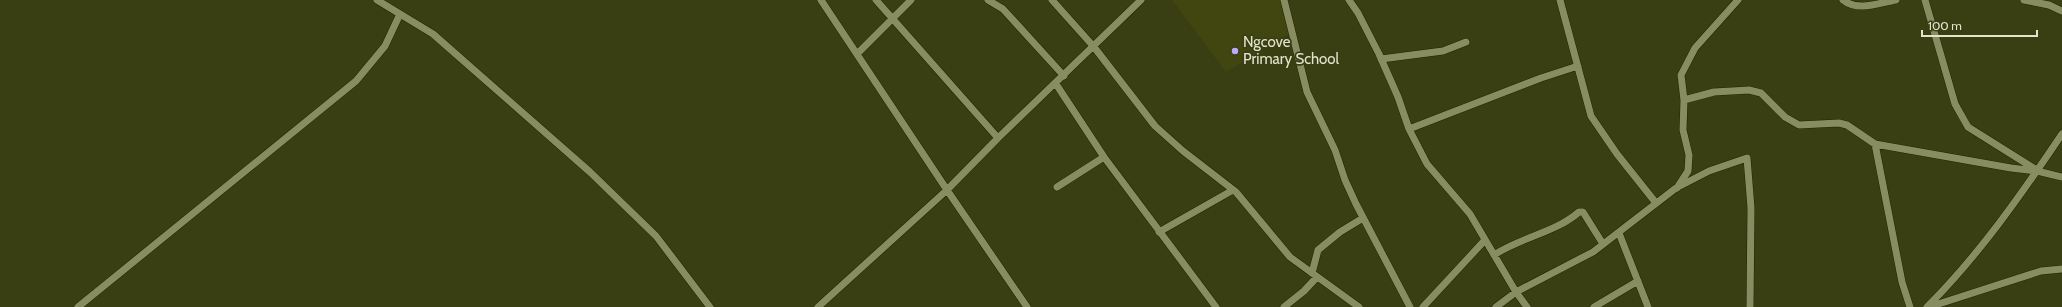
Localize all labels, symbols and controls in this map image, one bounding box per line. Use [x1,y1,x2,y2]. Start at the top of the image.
scale bar [1922,12,2037,38]
text: 100 m [1928,18,1962,33]
place label: Ngcove Primary School [1243,33,1340,68]
marker: Ngcove Primary School [1230,46,1240,56]

